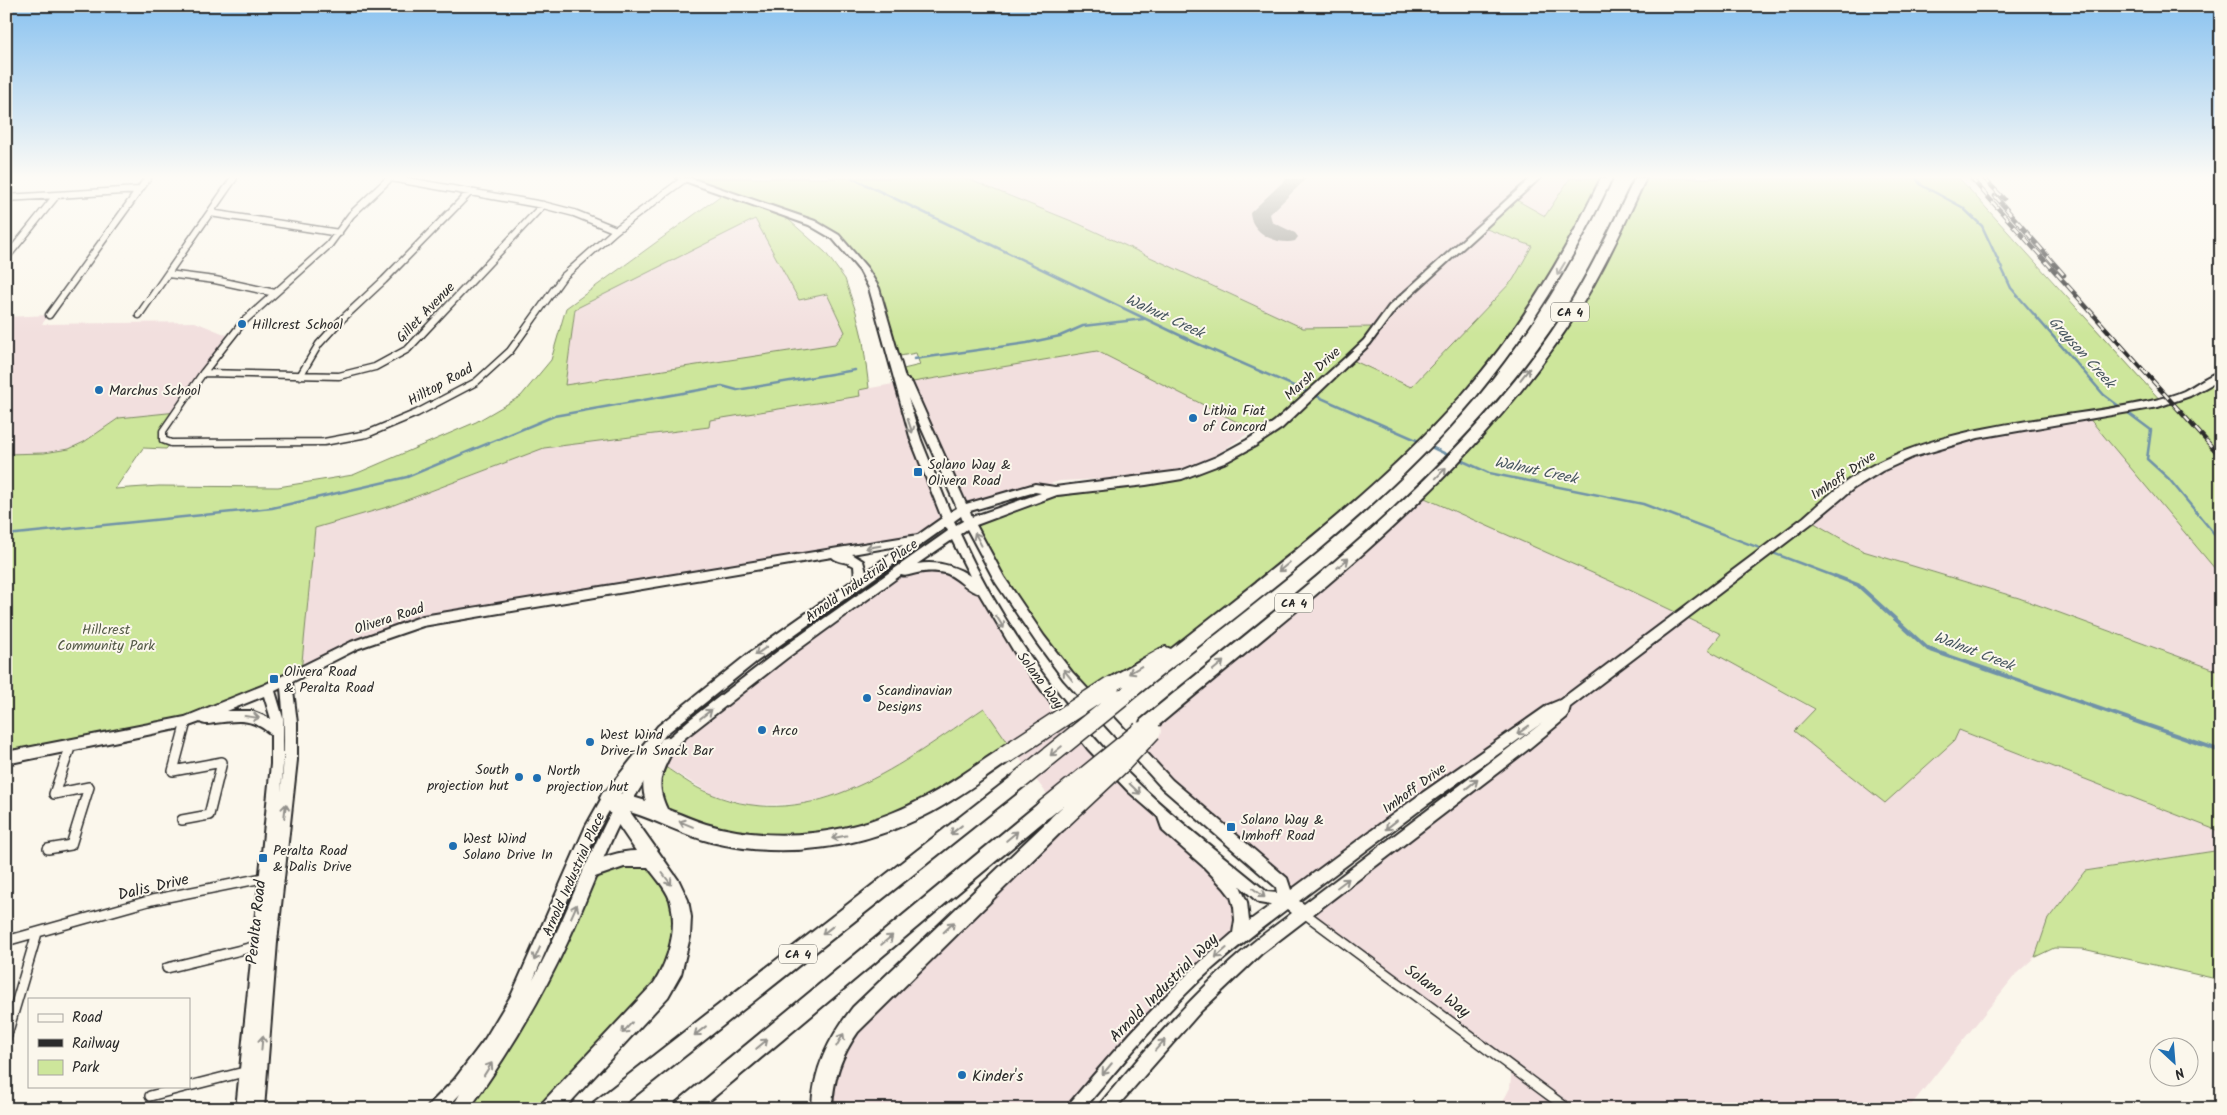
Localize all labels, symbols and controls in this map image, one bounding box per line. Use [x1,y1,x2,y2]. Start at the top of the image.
one-way arrow [1556,261,1566,275]
street label: Gillet Avenue [391,277,461,348]
water label: Walnut Creek [1121,288,1209,346]
road number: CA 4 [1551,302,1589,322]
water label: Grayson Creek [2042,311,2122,396]
place label: Hillcrest School [252,314,344,336]
marker: Hillcrest School [236,318,248,330]
street label: Marsh Drive [1279,341,1346,406]
street label: Hilltop Road [404,357,478,412]
one-way arrow [1520,367,1530,381]
place label: Marchus School [109,380,201,402]
marker: Marchus School [93,384,105,396]
place label: Lithia Fiat of Concord [1203,400,1268,438]
marker: Lithia Fiat of Concord [1187,412,1199,424]
one-way arrow [906,418,916,434]
street label: Imhoff Drive [1806,445,1881,506]
water label: Walnut Creek [1492,451,1581,492]
place label: Solano Way & Olivera Road [928,454,1011,492]
marker: Solano Way & Olivera Road [912,466,924,478]
one-way arrow [1435,466,1447,479]
one-way arrow [973,532,982,547]
street label: Arnold Industrial Place [801,533,923,628]
one-way arrow [865,542,881,552]
one-way arrow [1336,557,1349,568]
one-way arrow [1278,561,1291,572]
road number: CA 4 [1275,594,1313,612]
street label: Olivera Road [351,597,428,641]
one-way arrow [996,614,1006,628]
park label: Hillcrest Community Park [57,619,155,657]
water label: Walnut Creek [1930,626,2019,679]
one-way arrow [754,646,768,656]
street label: Solano Way [1011,647,1069,714]
place label: Olivera Road & Peralta Road [284,661,375,699]
one-way arrow [1211,661,1224,672]
one-way arrow [1128,666,1142,676]
one-way arrow [1062,668,1073,681]
marker: Olivera Road & Peralta Road [268,673,280,685]
place label: Scandinavian Designs [877,680,952,718]
marker: Scandinavian Designs [861,692,873,704]
one-way arrow [699,709,713,719]
one-way arrow [243,712,259,722]
place label: Arco [772,720,798,742]
place label: West Wind Drive-In Snack Bar [600,724,714,762]
marker: Arco [756,724,768,736]
one-way arrow [1516,725,1530,735]
marker: West Wind Drive-In Snack Bar [584,736,596,748]
one-way arrow [1050,745,1063,756]
street label: Imhoff Drive [1378,758,1452,820]
place label: South projection hut [426,759,510,797]
place label: North projection hut [546,760,629,798]
marker: South projection hut [513,771,525,783]
marker: North projection hut [531,772,543,784]
one-way arrow [1465,779,1478,790]
one-way arrow [1128,783,1141,795]
one-way arrow [280,804,290,820]
street label: Arnold Industrial Place [537,808,611,940]
place label: Solano Way & Imhoff Road [1241,809,1324,847]
one-way arrow [679,819,694,828]
one-way arrow [1385,819,1398,830]
marker: Solano Way & Imhoff Road [1225,821,1237,833]
one-way arrow [950,825,963,836]
place label: West Wind Solano Drive In [463,828,553,866]
one-way arrow [1005,831,1018,842]
one-way arrow [831,832,847,842]
place label: Peralta Road & Dalis Drive [273,840,352,878]
marker: West Wind Solano Drive In [447,840,459,852]
marker: Peralta Road & Dalis Drive [257,852,269,864]
street label: Dalis Drive [115,867,191,908]
one-way arrow [662,872,672,886]
street label: Peralta Road [240,878,273,966]
one-way arrow [1336,878,1350,888]
one-way arrow [1252,888,1266,898]
one-way arrow [569,904,579,919]
one-way arrow [943,921,955,933]
one-way arrow [822,925,835,936]
street label: Arnold Industrial Way [1104,927,1225,1048]
one-way arrow [881,935,894,946]
road number: CA 4 [779,944,817,964]
one-way arrow [532,946,542,961]
one-way arrow [1214,947,1227,958]
street label: Solano Way [1399,958,1476,1025]
legend [28,998,190,1088]
text: Road [72,1006,103,1030]
one-way arrow [621,1021,633,1034]
one-way arrow [694,1025,707,1036]
text: Railway [72,1032,120,1056]
one-way arrow [835,1034,845,1048]
one-way arrow [257,1035,266,1051]
one-way arrow [1154,1038,1165,1051]
north arrow [2150,1038,2200,1088]
one-way arrow [755,1039,768,1050]
text: Park [72,1056,100,1080]
text: N [2170,1061,2188,1085]
one-way arrow [1102,1062,1113,1075]
one-way arrow [483,1063,493,1077]
place label: Kinder's [972,1064,1024,1089]
marker: Kinder's [956,1069,968,1081]

